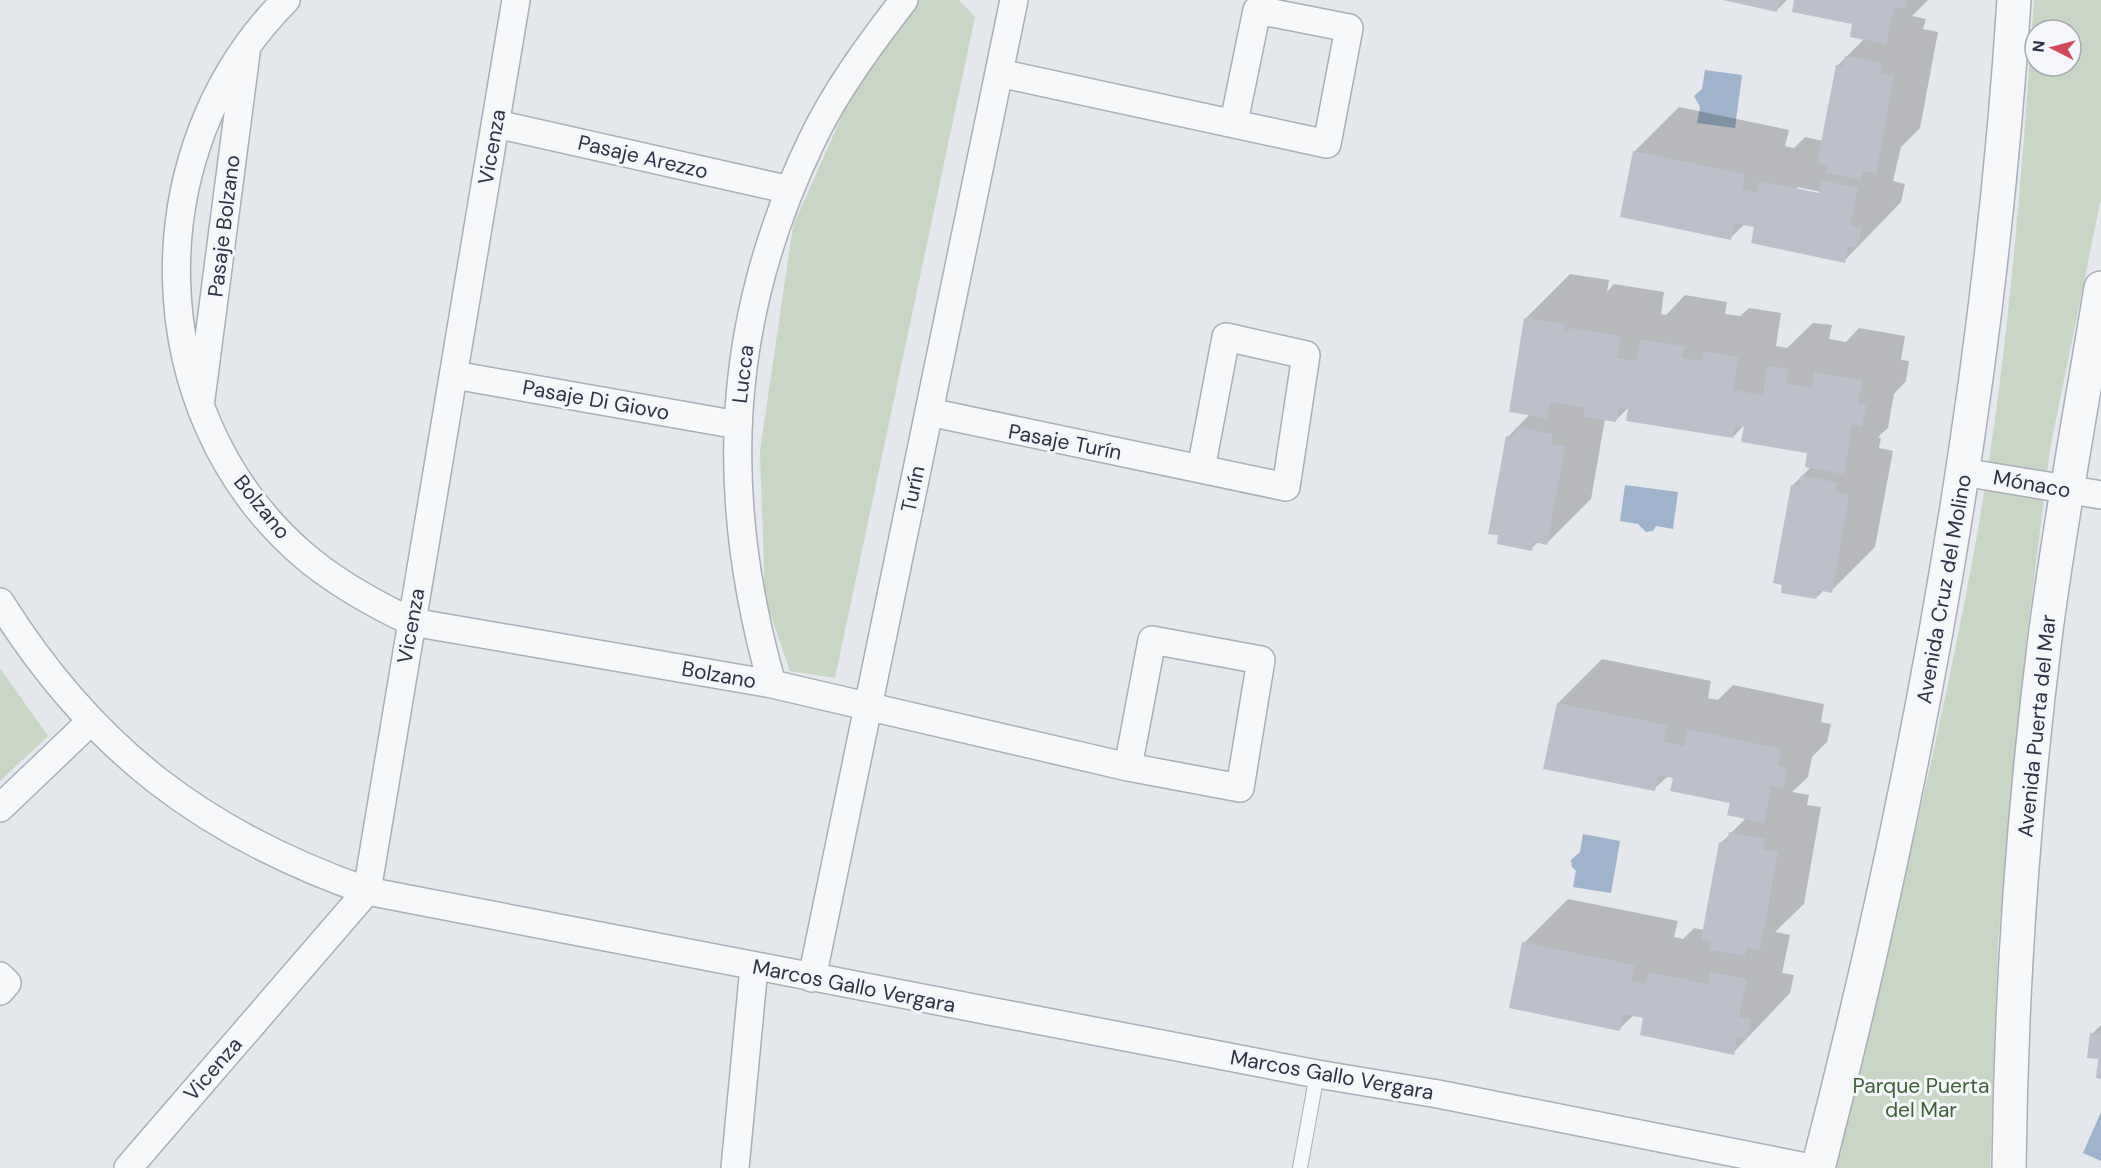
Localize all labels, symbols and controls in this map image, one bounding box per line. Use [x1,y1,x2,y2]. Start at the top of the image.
north arrow [2023,18,2083,78]
text: N [2028,40,2050,53]
street label: Vicenza [472,107,512,187]
street label: Pasaje Arezzo [575,128,711,186]
street label: Pasaje Bolzano [201,153,247,299]
street label: Lucca [726,343,760,405]
street label: Pasaje Di Giovo [520,373,672,427]
street label: Pasaje Turín [1006,417,1124,467]
street label: Turín [894,463,932,515]
street label: Mónaco [1991,463,2073,505]
street label: Bolzano [227,469,297,545]
street label: Avenida Cruz del Molino [1910,472,1978,706]
street label: Vicenza [391,586,431,666]
street label: Avenida Puerta del Mar [2011,613,2063,839]
street label: Bolzano [679,655,759,695]
street label: Marcos Gallo Vergara [750,953,958,1019]
street label: Vicenza [177,1031,249,1107]
street label: Marcos Gallo Vergara [1228,1043,1436,1107]
park label: Parque Puerta del Mar [1853,1072,1989,1124]

